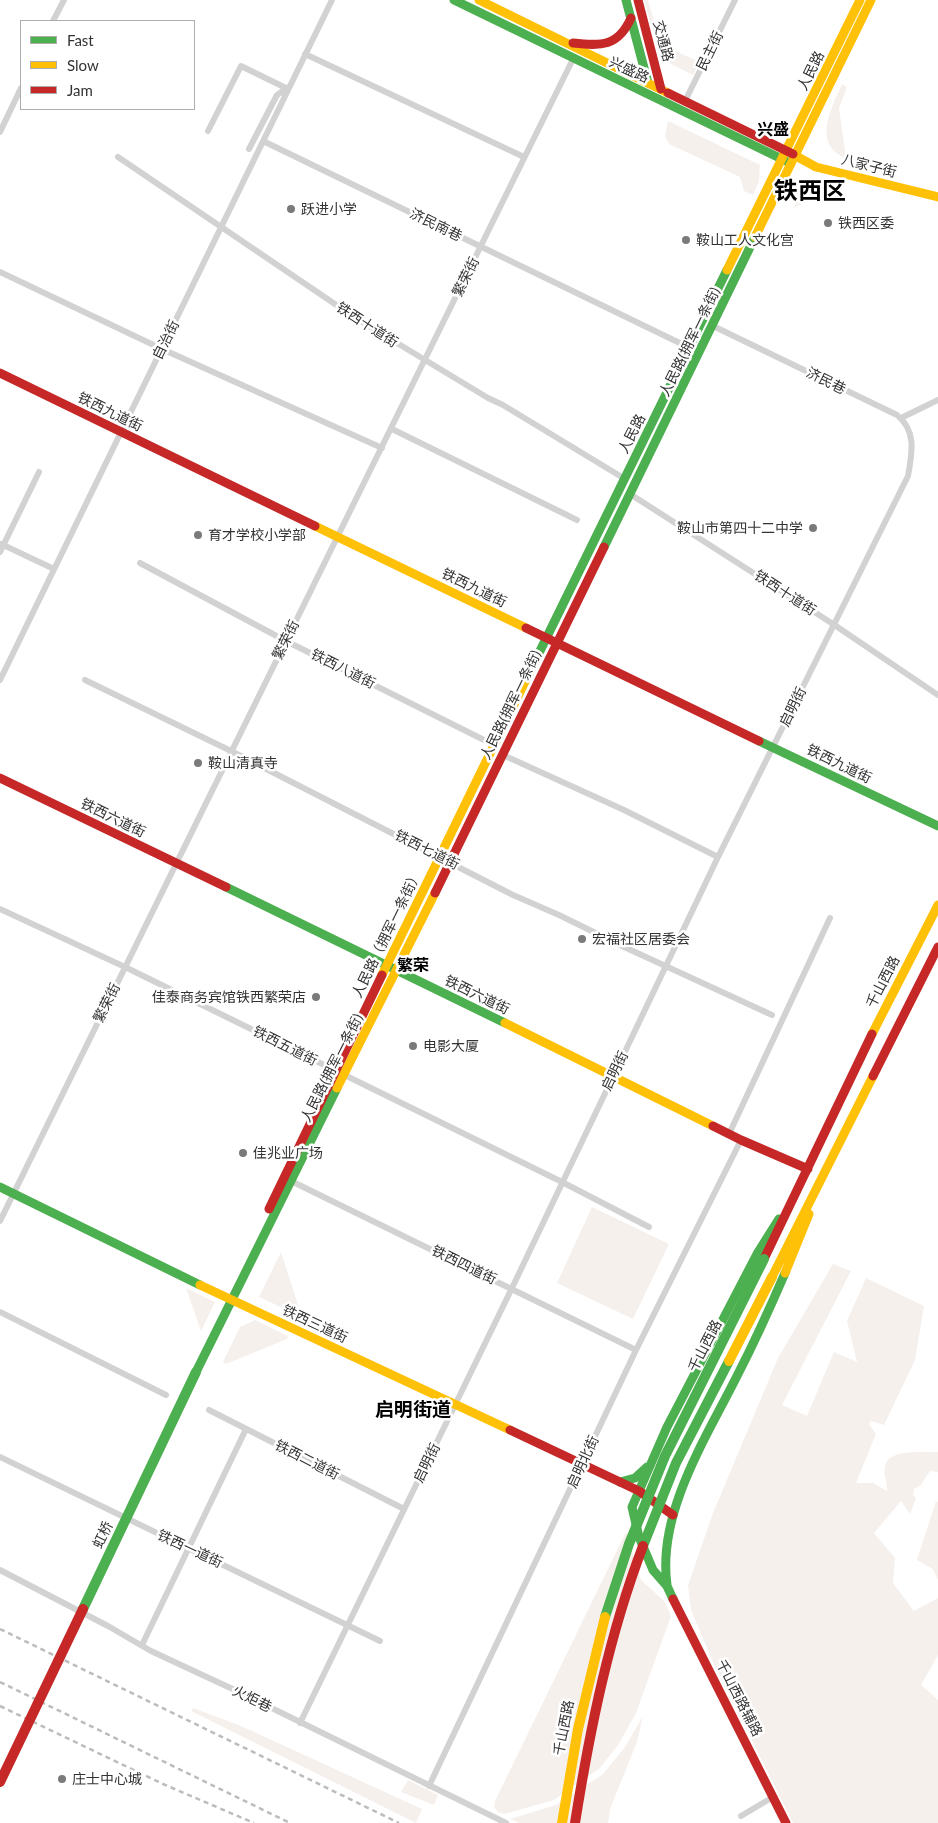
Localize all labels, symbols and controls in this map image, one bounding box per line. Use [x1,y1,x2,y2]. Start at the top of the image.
street label: 交通路 [649,19,677,63]
legend [20,20,195,110]
street label: 民主街 [693,28,727,74]
text: Fast [67,31,94,49]
street label: 人民路 [794,48,828,94]
street label: 兴盛路 [606,54,652,86]
text: Slow [67,56,99,74]
text: Jam [67,81,93,99]
district label: 兴盛 [757,120,789,140]
street label: 八家子街 [840,151,898,181]
district label: 铁西区 [774,177,846,205]
place label: 跃进小学 [301,201,357,217]
marker: 跃进小学 [285,203,297,215]
street label: 济民南巷 [407,205,465,245]
place label: 铁西区委 [838,215,894,231]
marker: 铁西区委 [822,217,834,229]
place label: 鞍山工人文化宫 [696,232,794,248]
marker: 鞍山工人文化宫 [680,234,692,246]
street label: 繁荣街 [449,254,483,300]
street label: 人民路(拥军一条街) [656,285,724,399]
street label: 铁西十道街 [333,299,401,351]
street label: 自治街 [149,317,183,363]
street label: 济民巷 [803,364,849,398]
street label: 铁西九道街 [75,389,145,435]
street label: 人民路 [615,411,649,457]
place label: 鞍山市第四十二中学 [677,520,803,536]
marker: 鞍山市第四十二中学 [807,522,819,534]
place label: 育才学校小学部 [208,527,306,543]
marker: 育才学校小学部 [192,529,204,541]
street label: 铁西九道街 [439,565,509,611]
street label: 铁西十道街 [751,567,819,619]
street label: 繁荣街 [269,617,303,663]
street label: 铁西八道街 [308,646,378,692]
street label: 人民路(拥军一条街) [477,648,545,762]
street label: 启明街 [776,684,810,730]
street label: 铁西九道街 [804,741,874,787]
place label: 鞍山清真寺 [208,755,278,771]
marker: 鞍山清真寺 [192,757,204,769]
street label: 铁西六道街 [78,795,148,841]
street label: 铁西七道街 [392,827,462,873]
street label: 人民路（拥军一条街） [349,867,425,1001]
place label: 宏福社区居委会 [592,931,690,947]
marker: 宏福社区居委会 [576,933,588,945]
street label: 千山西路 [863,953,903,1011]
district label: 繁荣 [397,956,429,976]
street label: 铁西六道街 [442,972,512,1018]
street label: 繁荣街 [90,980,124,1026]
place label: 佳泰商务宾馆铁西繁荣店 [152,989,306,1005]
marker: 佳泰商务宾馆铁西繁荣店 [310,991,322,1003]
street label: 人民路(拥军一条街) [297,1011,367,1125]
street label: 铁西五道街 [250,1023,320,1069]
place label: 电影大厦 [423,1038,479,1054]
marker: 电影大厦 [407,1040,419,1052]
street label: 启明街 [598,1048,632,1094]
place label: 佳兆业广场 [253,1145,323,1161]
marker: 佳兆业广场 [237,1147,249,1159]
street label: 铁西四道街 [429,1242,499,1288]
street label: 铁西三道街 [280,1302,350,1346]
street label: 千山西路 [685,1317,725,1375]
district label: 启明街道 [375,1399,451,1421]
street label: 启明北街 [564,1433,602,1491]
street label: 铁西二道街 [272,1437,342,1483]
street label: 启明街 [410,1440,444,1486]
street label: 虹桥 [89,1519,117,1551]
street label: 铁西一道街 [155,1527,225,1571]
street label: 千山西路辅路 [712,1657,766,1739]
street label: 火炬巷 [229,1682,275,1716]
street label: 千山西路 [550,1699,578,1757]
place label: 庄士中心城 [72,1771,142,1787]
marker: 庄士中心城 [56,1773,68,1785]

